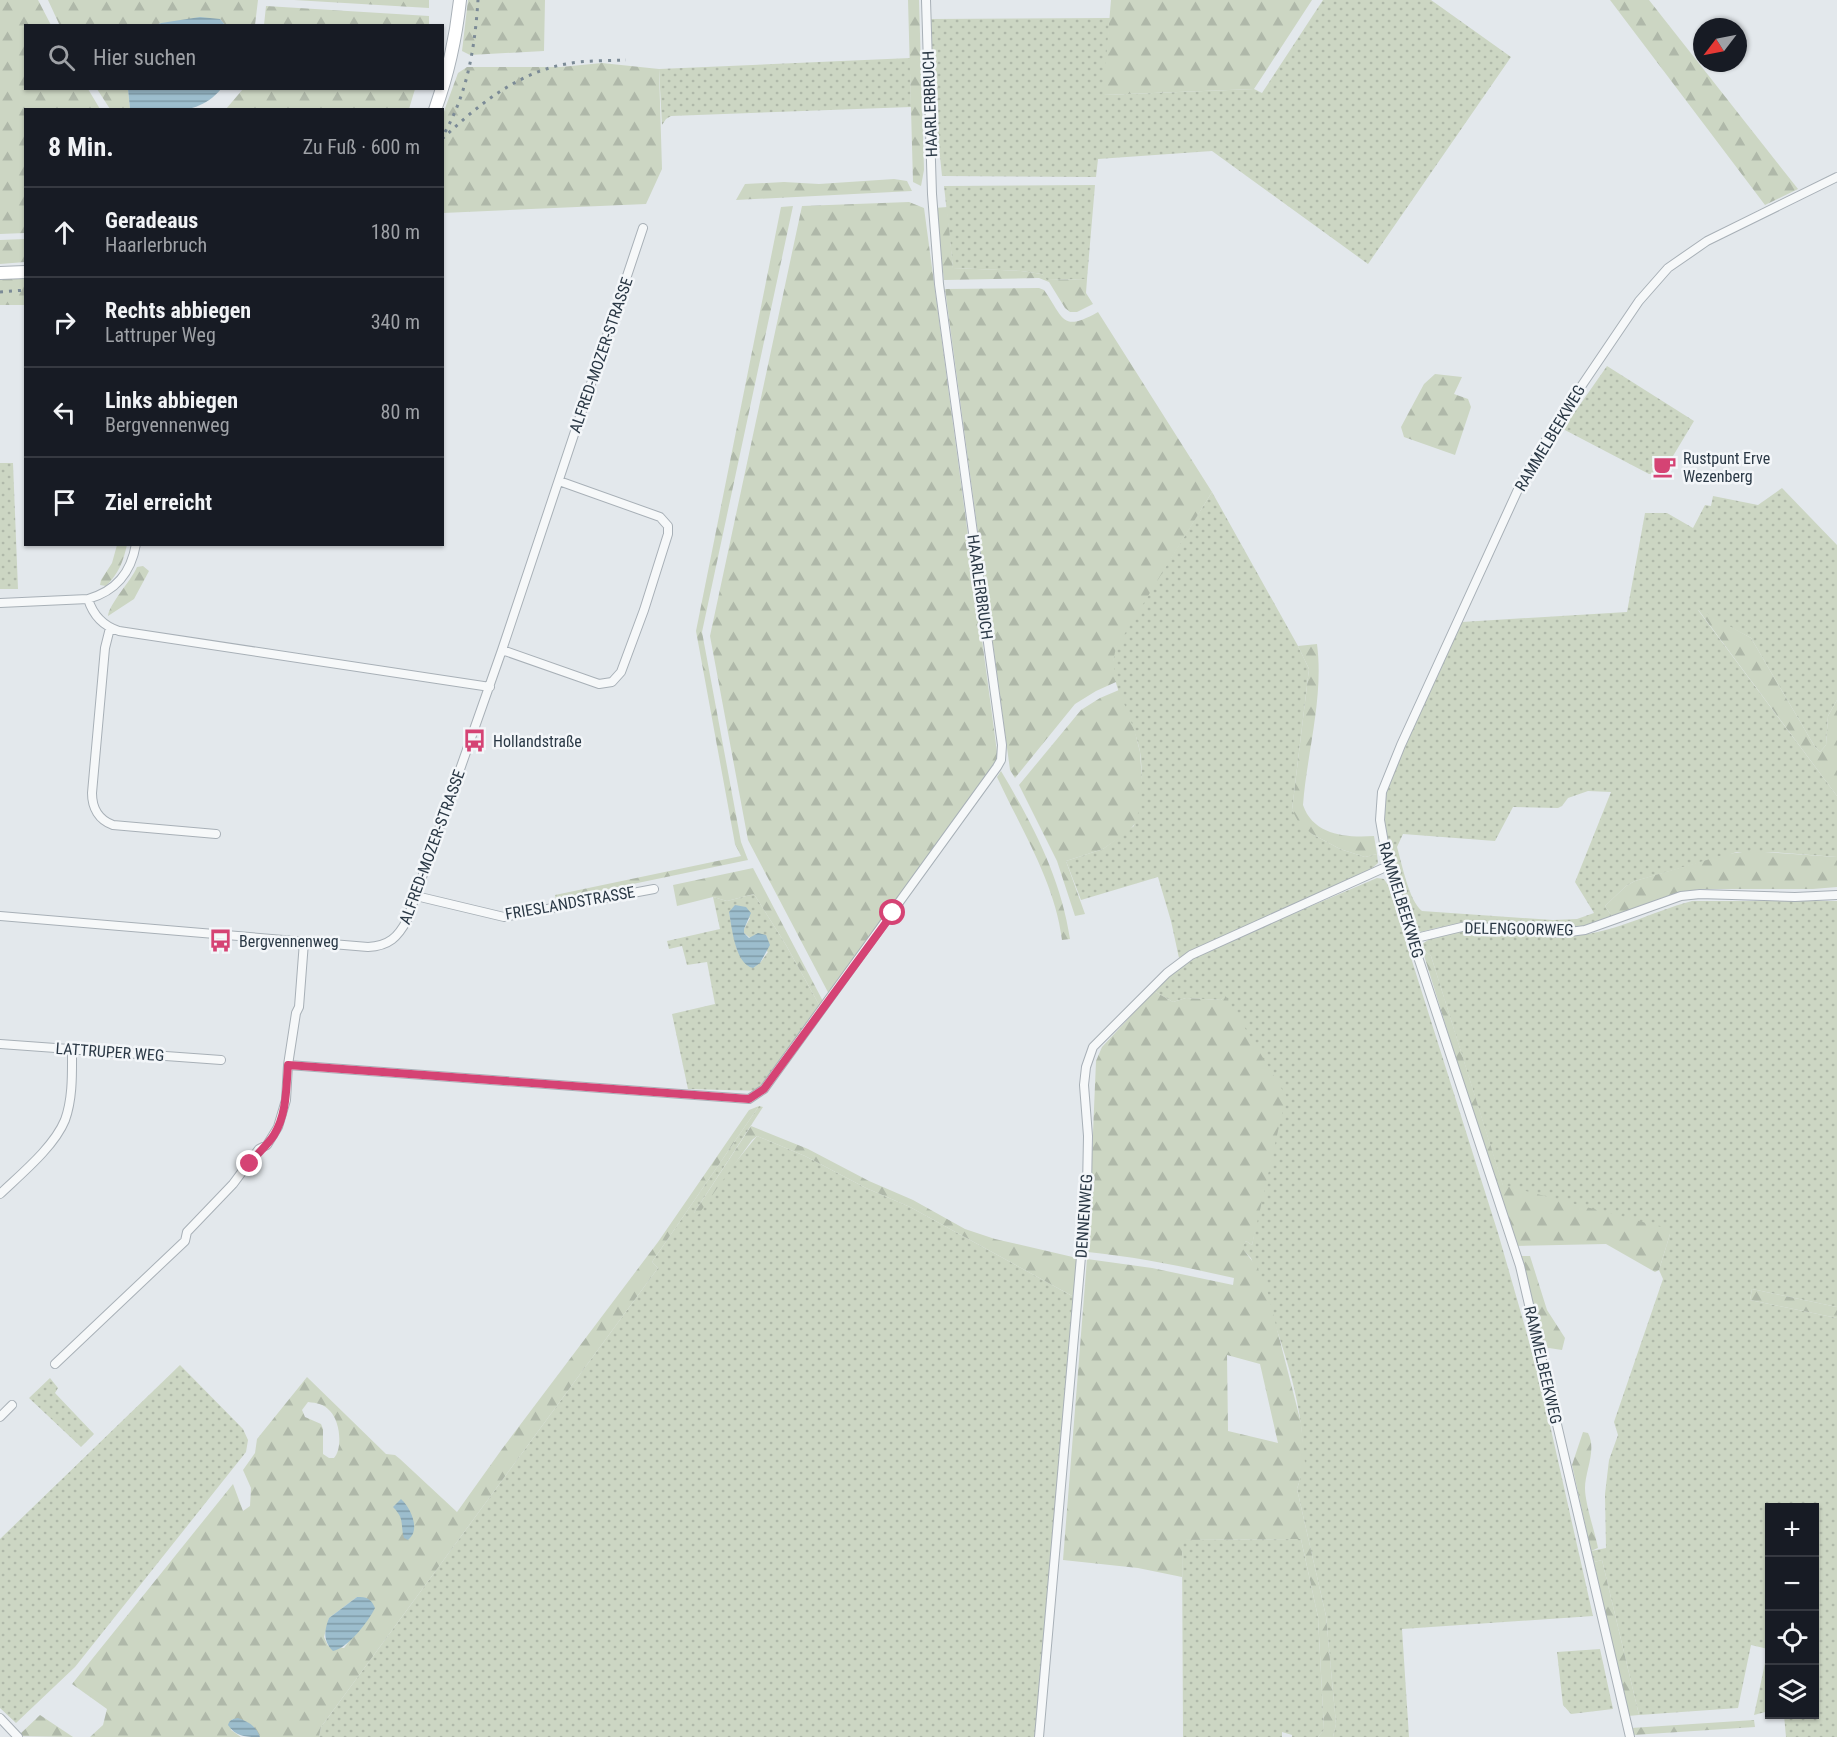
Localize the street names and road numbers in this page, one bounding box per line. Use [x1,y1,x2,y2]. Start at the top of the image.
street label: HAARLERBRUCH [919,51,941,157]
street label: ALFRED-MOZER-STRASSE [565,275,637,435]
street label: RAMMELBEEKWEG [1511,381,1589,495]
street label: HAARLERBRUCH [963,533,997,641]
street label: ALFRED-MOZER-STRASSE [395,767,469,927]
street label: RAMMELBEEKWEG [1374,840,1428,960]
street label: FRIESLANDSTRASSE [504,882,636,924]
street label: DELENGOORWEG [1464,919,1574,939]
street label: LATTRUPER WEG [55,1039,165,1065]
street label: DENNENWEG [1072,1173,1096,1259]
street label: RAMMELBEEKWEG [1520,1304,1566,1426]

